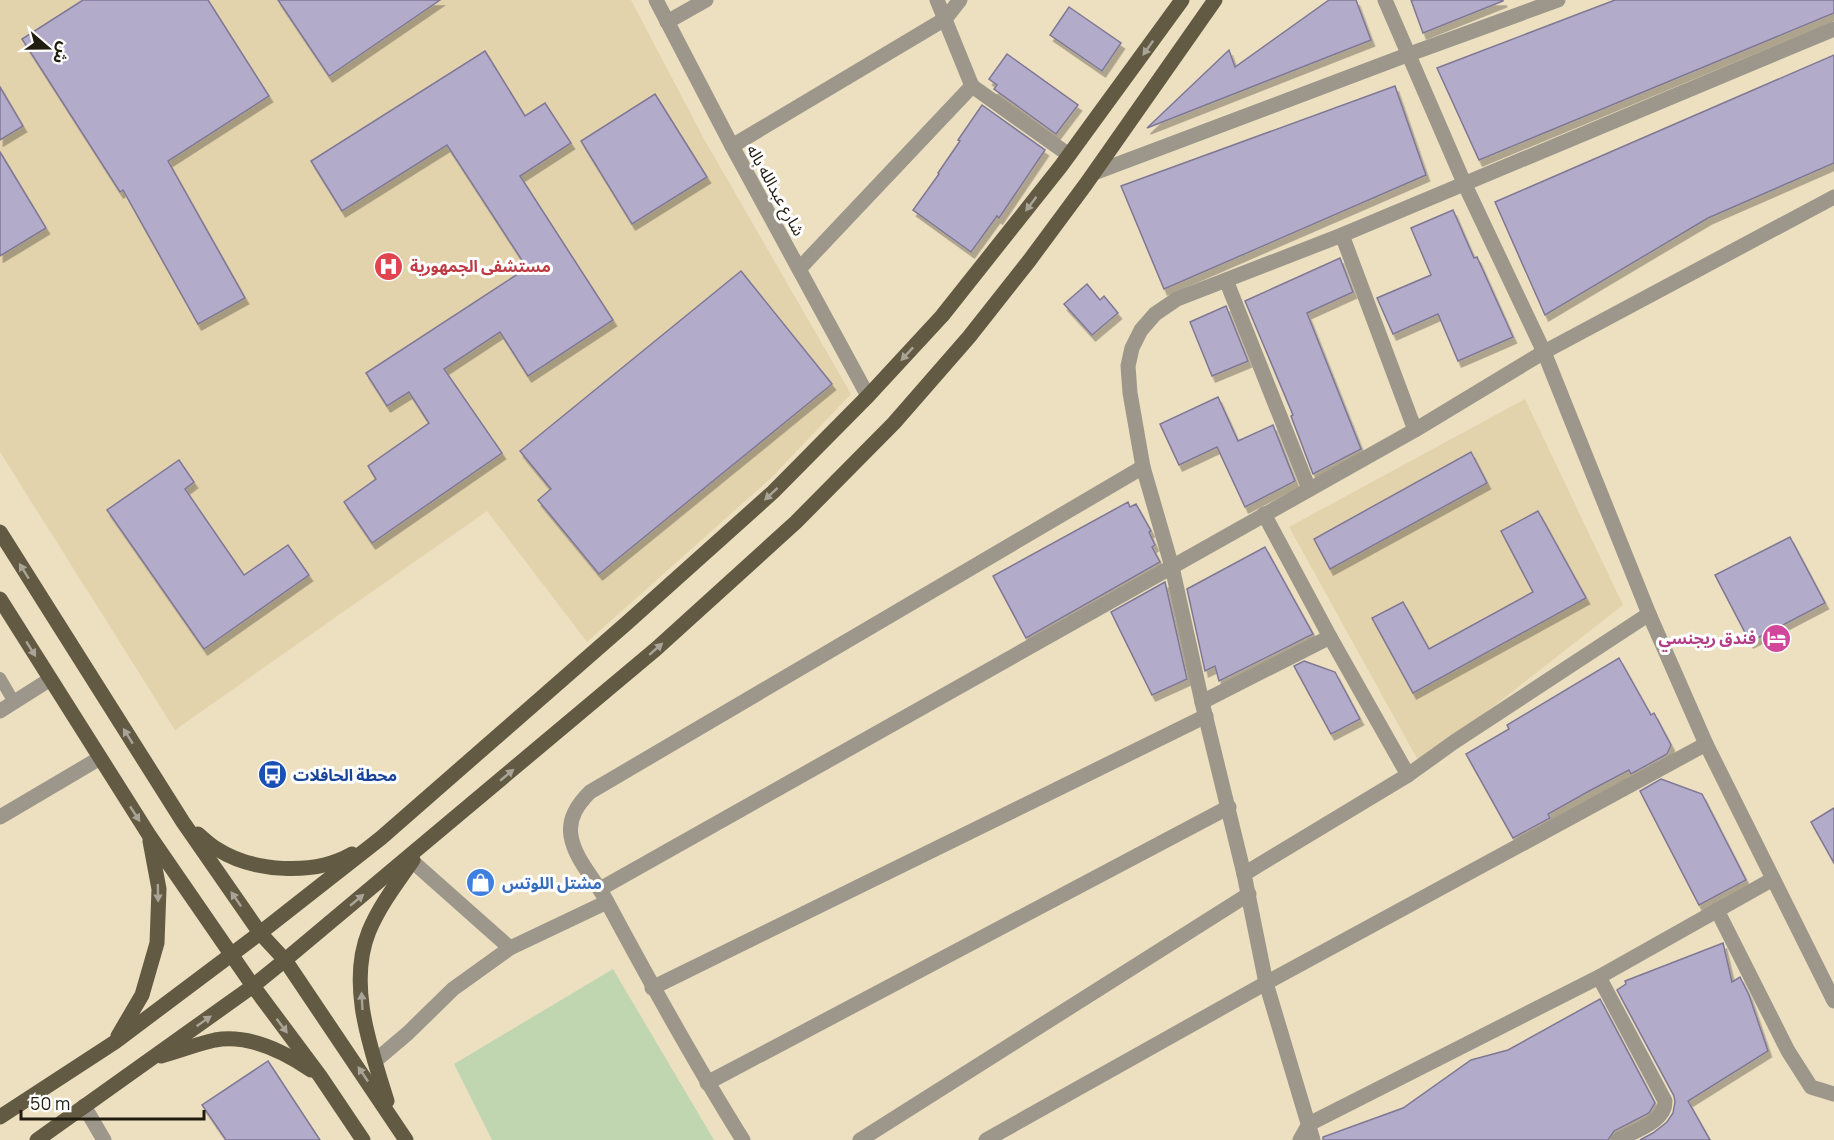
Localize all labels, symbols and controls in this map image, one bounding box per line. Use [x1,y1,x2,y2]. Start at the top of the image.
north arrow [18,18,78,78]
text: ش [48,39,76,67]
one-way arrow [1143,40,1154,56]
street label: شارع عبدالله باله [740,140,810,241]
one-way arrow [1026,197,1038,212]
hospital icon: مستشفى الجمهورية [373,250,405,282]
place label: مستشفى الجمهورية [410,255,551,277]
one-way arrow [901,346,914,361]
one-way arrow [764,487,779,500]
one-way arrow [19,563,30,579]
hotel icon: فندق ريجنسي [1761,622,1793,654]
place label: فندق ريجنسي [1659,627,1756,652]
one-way arrow [25,641,36,657]
one-way arrow [648,643,663,656]
one-way arrow [123,728,134,744]
bus stop icon: محطة الحافلات [256,759,288,791]
place label: محطة الحافلات [293,764,397,786]
one-way arrow [499,769,514,782]
one-way arrow [130,806,141,822]
shop icon: مشتل اللوتس [465,867,497,899]
place label: مشتل اللوتس [502,872,602,894]
one-way arrow [154,884,163,903]
one-way arrow [230,891,242,907]
one-way arrow [349,894,364,907]
one-way arrow [358,992,367,1011]
one-way arrow [196,1016,212,1027]
one-way arrow [276,1018,288,1033]
one-way arrow [357,1066,369,1082]
scale bar [21,1083,204,1121]
text: 50 m [30,1091,70,1115]

